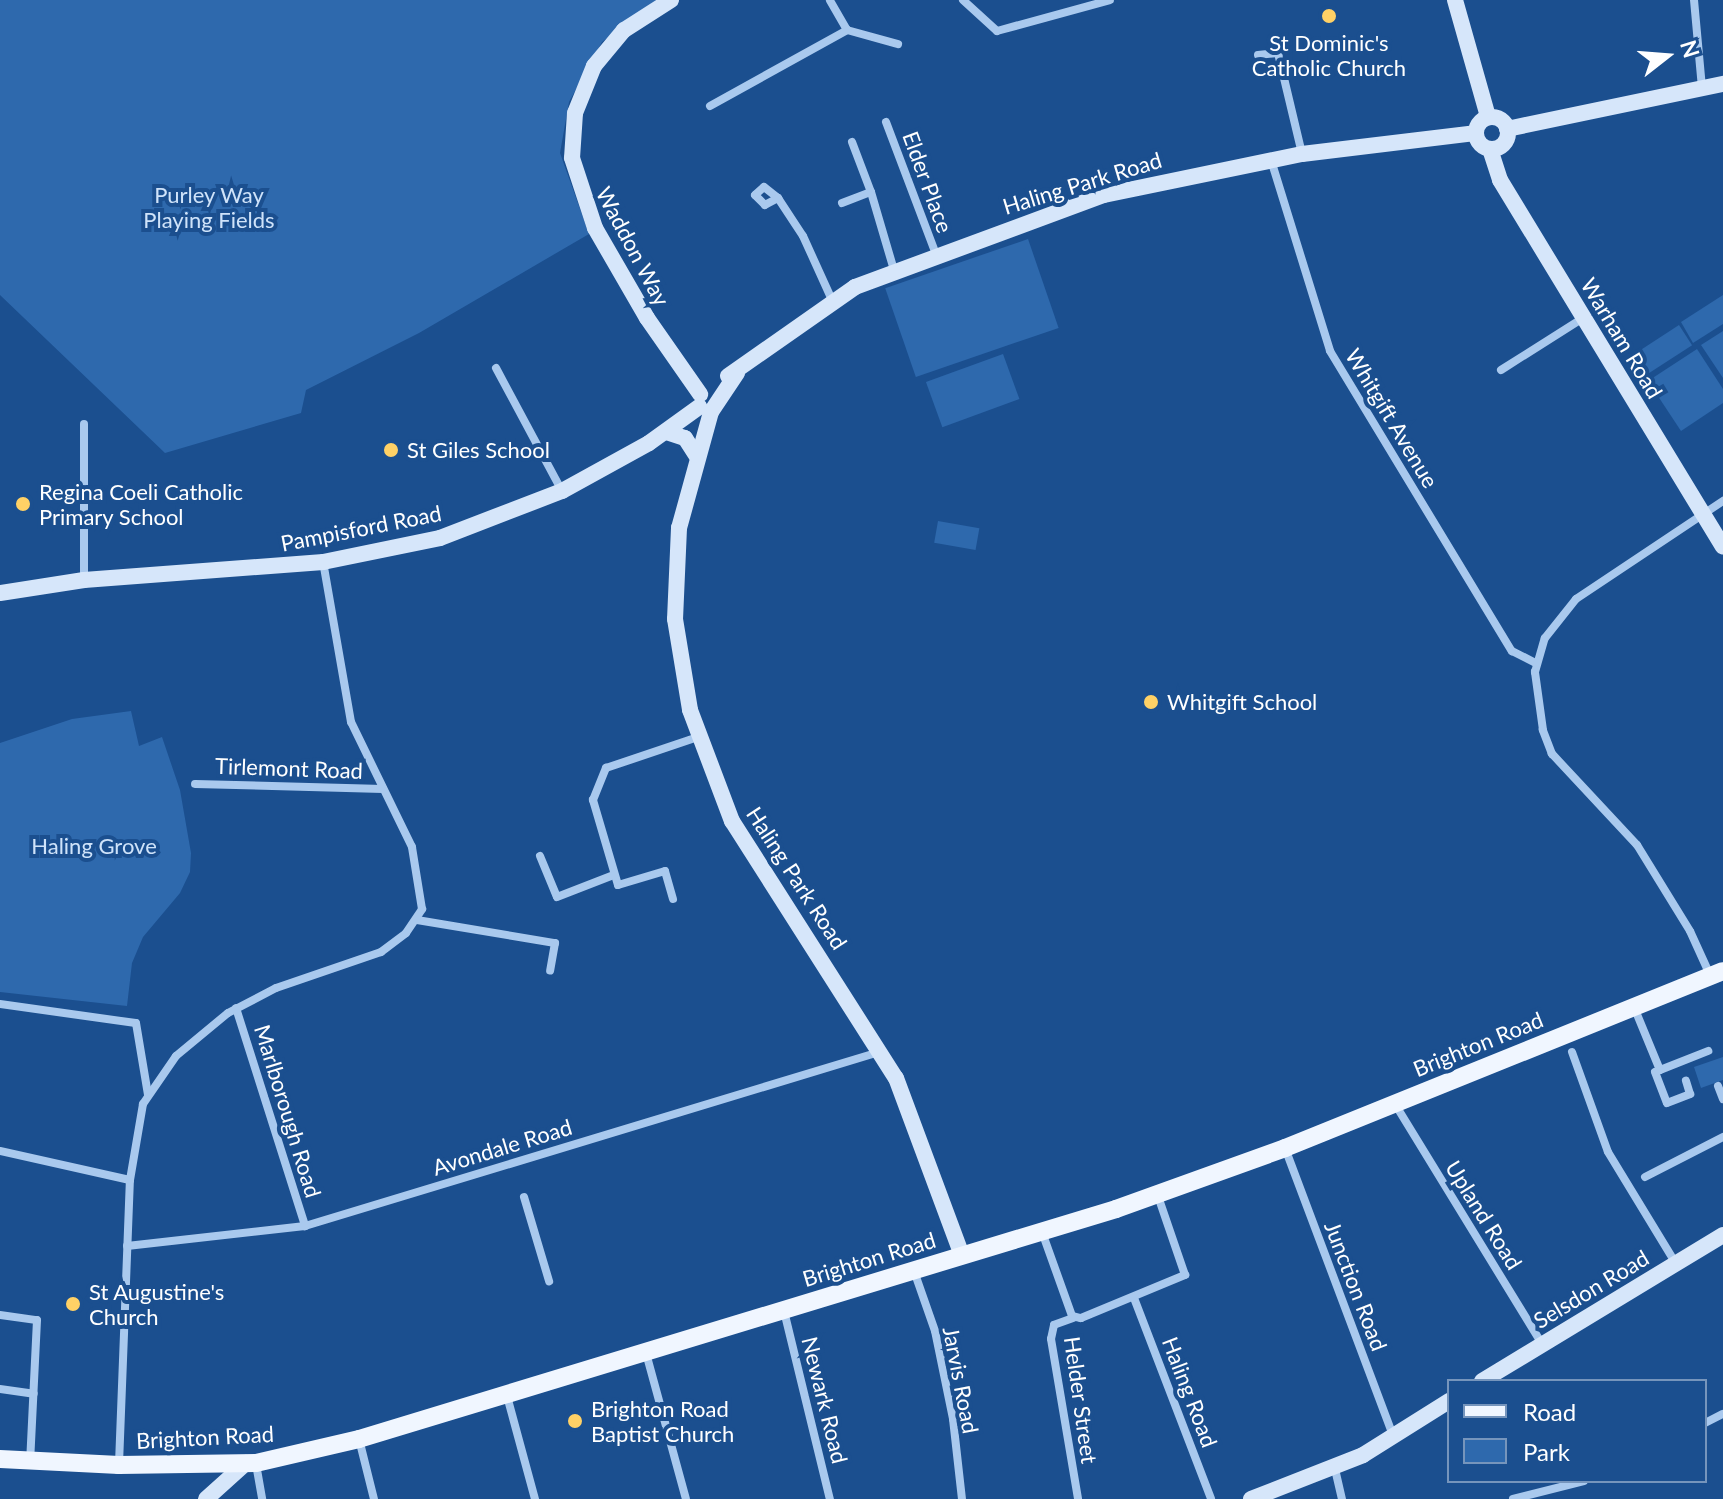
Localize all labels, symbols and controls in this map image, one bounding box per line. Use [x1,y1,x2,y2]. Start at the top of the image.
marker: St Dominic's Catholic Church [1320,7,1338,25]
north arrow [1627,16,1707,96]
place label: St Dominic's Catholic Church [1252,29,1406,80]
text: N [1675,37,1706,61]
street label: Elder Place [897,127,959,237]
street label: Haling Park Road [999,146,1165,220]
park label: Purley Way Playing Fields [143,181,275,232]
street label: Waddon Way [591,182,675,310]
street label: Warham Road [1576,273,1668,403]
street label: Whitgift Avenue [1340,343,1444,493]
place label: St Giles School [407,437,550,463]
marker: St Giles School [382,441,400,459]
place label: Regina Coeli Catholic Primary School [39,478,243,530]
marker: Regina Coeli Catholic Primary School [14,495,32,513]
street label: Pampisford Road [278,499,444,557]
place label: Whitgift School [1167,689,1317,715]
marker: Whitgift School [1142,693,1160,711]
street label: Tirlemont Road [215,752,363,784]
street label: Haling Park Road [741,802,853,954]
park label: Haling Grove [31,833,157,859]
street label: Brighton Road [1409,1006,1547,1082]
street label: Marlborough Road [249,1021,327,1201]
street label: Avondale Road [429,1113,575,1181]
street label: Upland Road [1440,1156,1528,1274]
street label: Junction Road [1319,1217,1393,1355]
street label: Brighton Road [799,1226,939,1292]
street label: Selsdon Road [1529,1244,1653,1334]
place label: St Augustine's Church [89,1278,225,1330]
marker: St Augustine's Church [64,1295,82,1313]
street label: Jarvis Road [938,1324,984,1436]
street label: Haling Road [1157,1333,1223,1451]
street label: Newark Road [797,1334,853,1466]
street label: Helder Street [1059,1334,1103,1466]
legend [1447,1379,1707,1483]
place label: Brighton Road Baptist Church [591,1395,734,1446]
text: Road [1523,1397,1576,1426]
marker: Brighton Road Baptist Church [566,1412,584,1430]
street label: Brighton Road [135,1420,275,1454]
text: Park [1523,1437,1570,1466]

